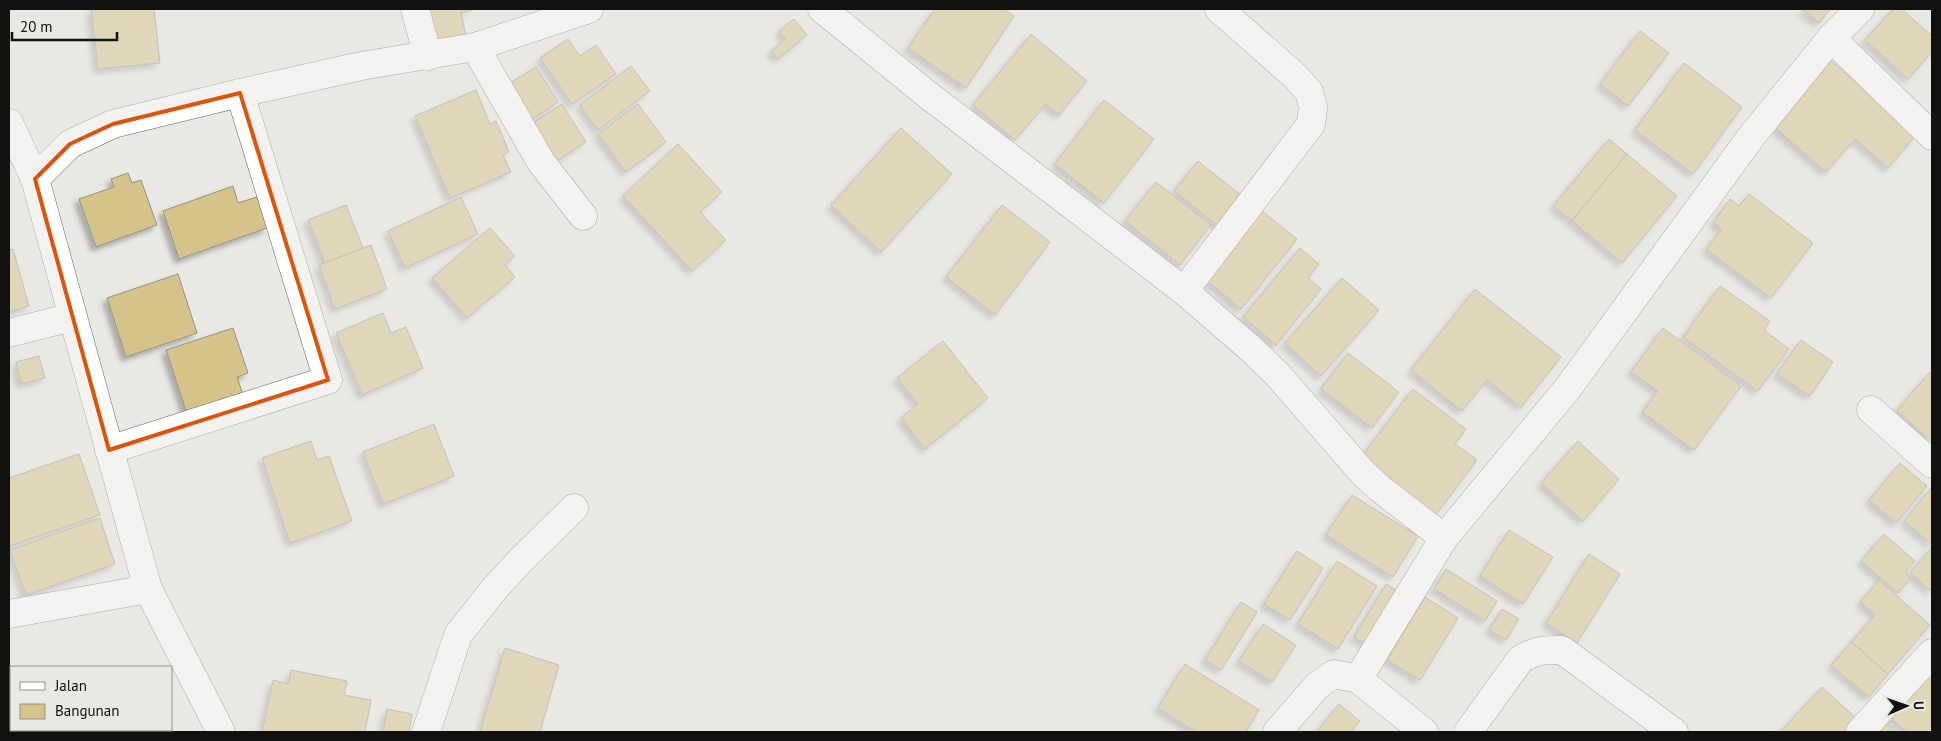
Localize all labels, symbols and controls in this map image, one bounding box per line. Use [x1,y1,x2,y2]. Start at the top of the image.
scale bar [12,10,118,42]
text: 20 m [20,17,53,36]
legend [10,666,172,731]
text: Jalan [54,676,87,695]
north arrow [1881,681,1931,731]
text: Bangunan [55,701,119,720]
text: U [1910,701,1928,710]

